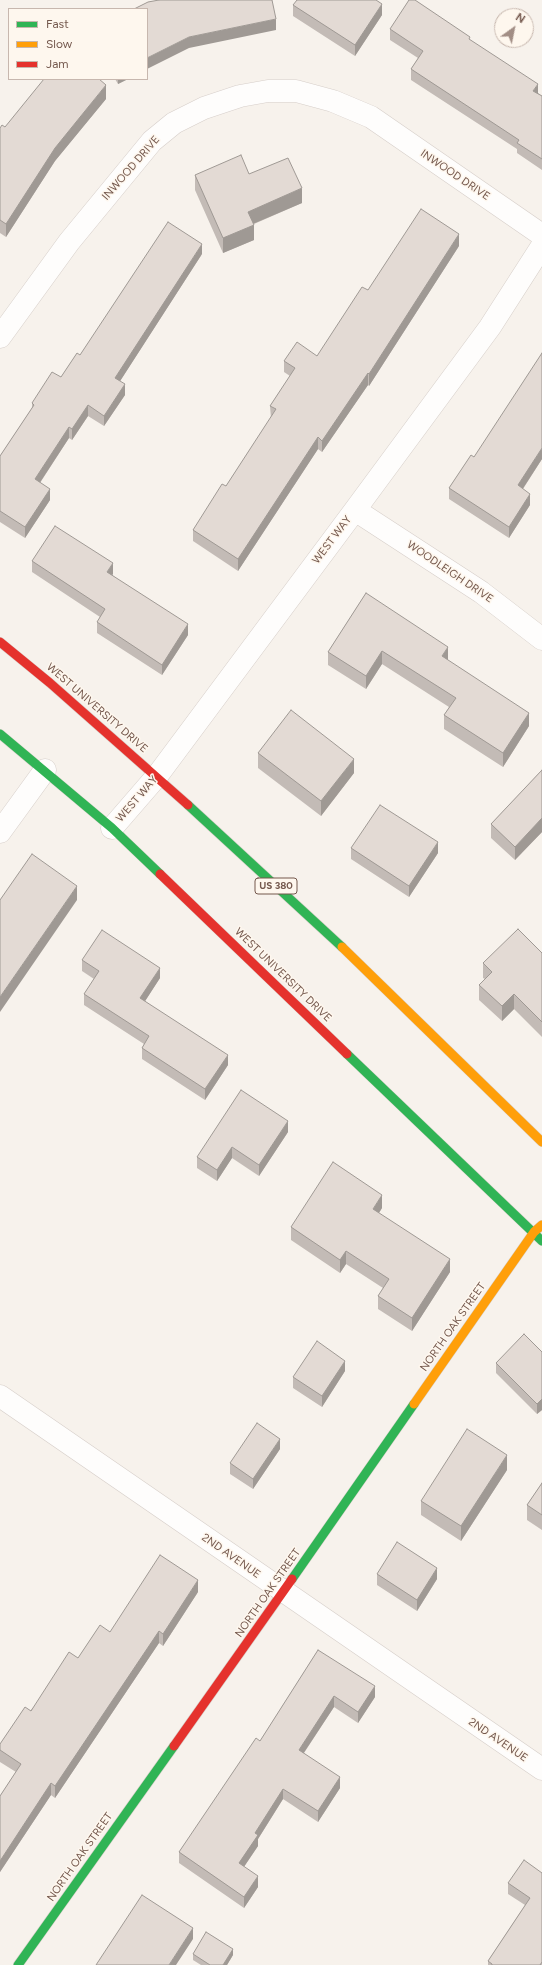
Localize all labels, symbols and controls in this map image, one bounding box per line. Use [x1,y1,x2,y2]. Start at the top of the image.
legend [8,8,148,80]
north arrow [494,8,534,48]
text: N [513,11,527,26]
text: Fast [46,17,69,31]
text: Slow [46,37,72,51]
text: Jam [46,57,69,71]
street label: INWOOD DRIVE [99,133,163,203]
street label: INWOOD DRIVE [418,147,492,203]
street label: WEST WAY [310,513,354,567]
street label: WOODLEIGH DRIVE [404,538,496,606]
street label: WEST UNIVERSITY DRIVE [44,660,150,756]
street label: WEST WAY [113,773,161,825]
road number: US 380 [255,878,297,894]
street label: WEST UNIVERSITY DRIVE [232,925,334,1025]
street label: NORTH OAK STREET [417,1280,489,1374]
street label: 2ND AVENUE [199,1531,263,1581]
street label: NORTH OAK STREET [232,1546,304,1640]
street label: 2ND AVENUE [466,1715,530,1765]
street label: NORTH OAK STREET [44,1810,116,1904]

